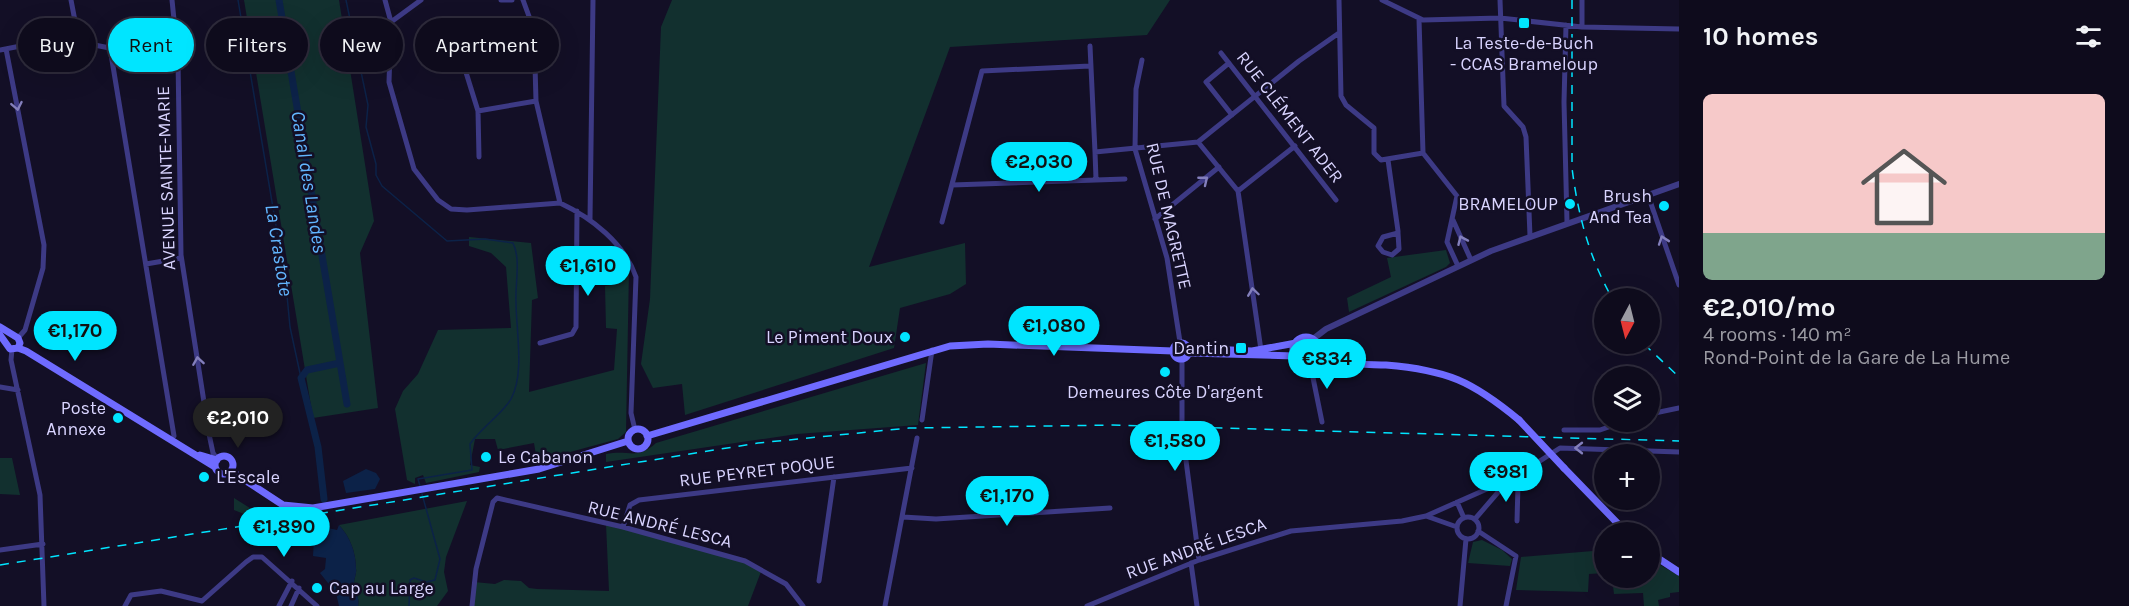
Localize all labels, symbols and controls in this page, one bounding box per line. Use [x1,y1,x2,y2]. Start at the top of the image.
marker: La Teste-de-Buch - CCAS Brameloup [1517,16,1531,30]
chip: Buy [18,18,96,72]
chip: Rent [108,18,194,72]
chip: Filters [206,18,308,72]
chip: New [320,18,403,72]
chip: Apartment [415,18,559,72]
icon: filters [2072,20,2105,53]
text: 10 homes [1703,21,1818,52]
place label: La Teste-de-Buch - CCAS Brameloup [1450,32,1598,75]
street label: RUE CLÉMENT ADER [1232,46,1349,187]
street label: AVENUE SAINTE-MARIE [152,86,180,270]
one-way arrow [10,101,23,111]
water label: Canal des Landes [286,109,332,255]
icon: home [1850,133,1958,241]
street label: RUE DE MAGRETTE [1141,140,1197,292]
pin: €2,030 [990,142,1088,193]
text: €2,030 [1005,150,1073,173]
one-way arrow [1197,176,1208,187]
place label: Brush And Tea [1589,185,1652,228]
place label: BRAMELOUP [1458,193,1558,215]
marker: BRAMELOUP [1563,197,1577,211]
marker: Brush And Tea [1657,199,1671,213]
water label: La Crastote [260,202,298,298]
one-way arrow [1658,235,1671,246]
one-way arrow [1457,236,1469,247]
pin: €1,610 [539,246,637,297]
text: €1,610 [560,254,616,277]
one-way arrow [1247,288,1259,297]
north arrow [1594,288,1660,354]
map controls [1594,288,1660,588]
text: €2,010/mo [1703,292,1836,323]
pin: €1,080 [1005,306,1103,357]
pin: €1,170 [26,311,124,362]
text: €1,080 [1022,314,1086,337]
text: €1,170 [48,319,102,342]
text: 4 rooms · 140 m² [1703,323,1851,346]
place label: Le Piment Doux [766,326,893,348]
marker: Le Piment Doux [898,330,912,344]
place label: Dantin [1173,337,1229,359]
pin: €834 [1291,339,1363,390]
marker: Dantin [1234,341,1248,355]
text: Rond-Point de la Gare de La Hume [1703,346,2010,369]
text: €834 [1302,347,1352,370]
one-way arrow [192,357,204,366]
marker: Demeures Côte D'argent [1158,365,1172,379]
button: layers [1594,366,1660,432]
place label: Demeures Côte D'argent [1067,381,1263,403]
place label: Poste Annexe [46,397,106,440]
pin: €2,010 [189,398,287,449]
text: €2,010 [207,406,269,429]
marker: Poste Annexe [111,411,125,425]
pin: €1,580 [1126,421,1224,472]
text: €1,580 [1144,429,1206,452]
one-way arrow [1574,442,1583,454]
button: + [1594,444,1660,510]
place label: Le Cabanon [498,446,593,468]
marker: Le Cabanon [479,450,493,464]
street label: RUE PEYRET POQUE [678,451,836,491]
pin: €981 [1470,452,1542,503]
text: €981 [1484,460,1528,483]
place label: L'Escale [216,466,280,488]
marker: L'Escale [197,470,211,484]
pin: €1,170 [958,476,1056,527]
text: €1,170 [980,484,1034,507]
street label: RUE ANDRÉ LESCA [586,494,735,553]
pin: €1,890 [235,507,333,558]
street label: RUE ANDRÉ LESCA [1122,511,1269,584]
text: €1,890 [253,515,315,538]
button: − [1594,522,1660,588]
place label: Cap au Large [329,577,434,599]
marker: Cap au Large [310,581,324,595]

